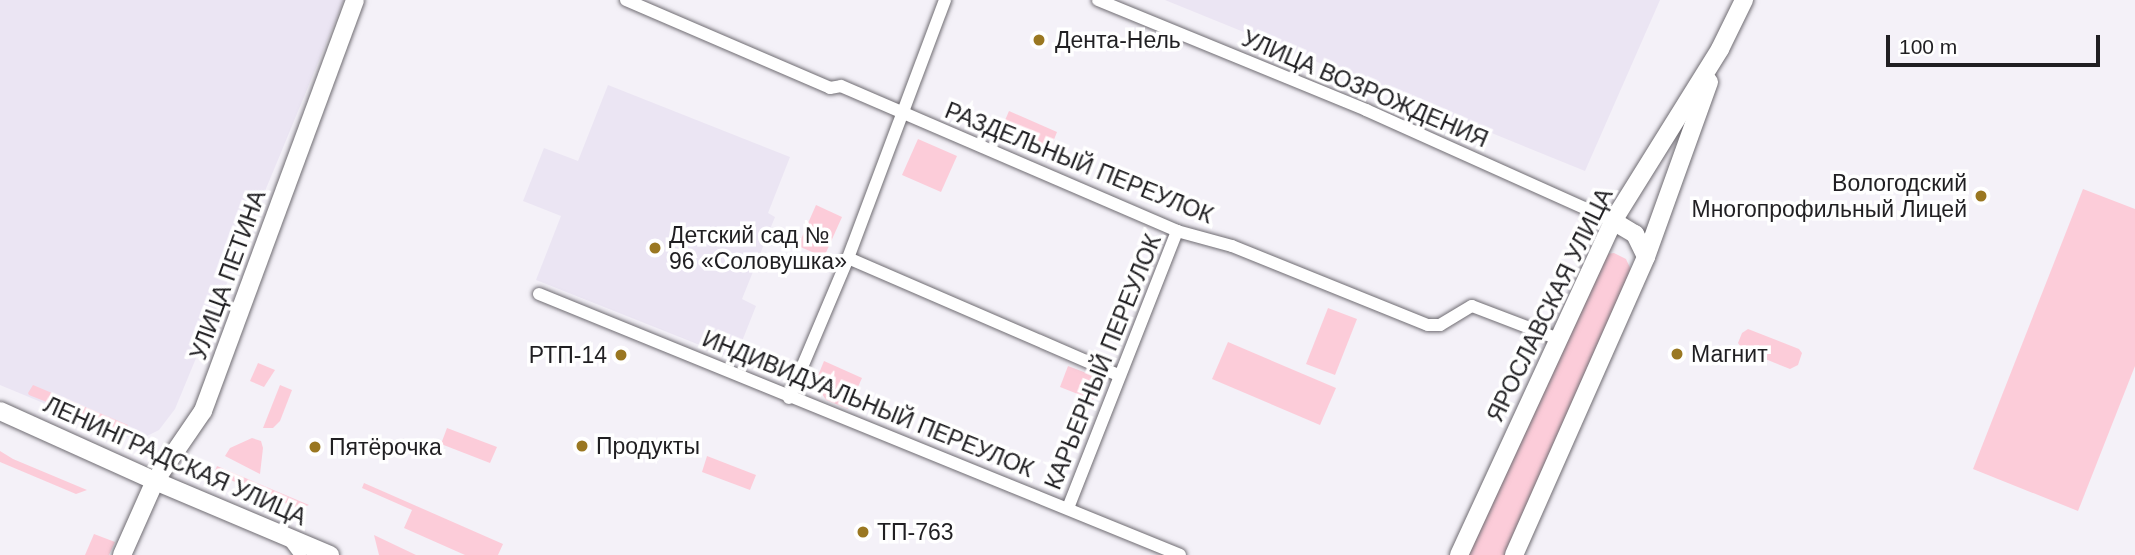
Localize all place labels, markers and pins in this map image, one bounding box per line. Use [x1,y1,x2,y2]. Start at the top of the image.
place label: Дента-Нель [1055,26,1181,54]
marker: Дента-Нель [1029,30,1049,50]
place label: Вологодский Многопрофильный Лицей [1691,169,1967,223]
marker: Вологодский Многопрофильный Лицей [1973,188,1989,204]
place label: Детский сад № 96 «Соловушка» [669,221,847,275]
marker: Детский сад № 96 «Соловушка» [647,240,663,256]
place label: Магнит [1691,340,1768,368]
place label: РТП-14 [529,341,607,369]
marker: Магнит [1669,346,1685,362]
marker: РТП-14 [613,347,629,363]
place label: Продукты [596,432,700,460]
place label: Пятёрочка [329,433,442,461]
marker: Продукты [574,438,590,454]
marker: Пятёрочка [307,439,323,455]
place label: ТП-763 [877,518,954,546]
marker: ТП-763 [855,524,871,540]

